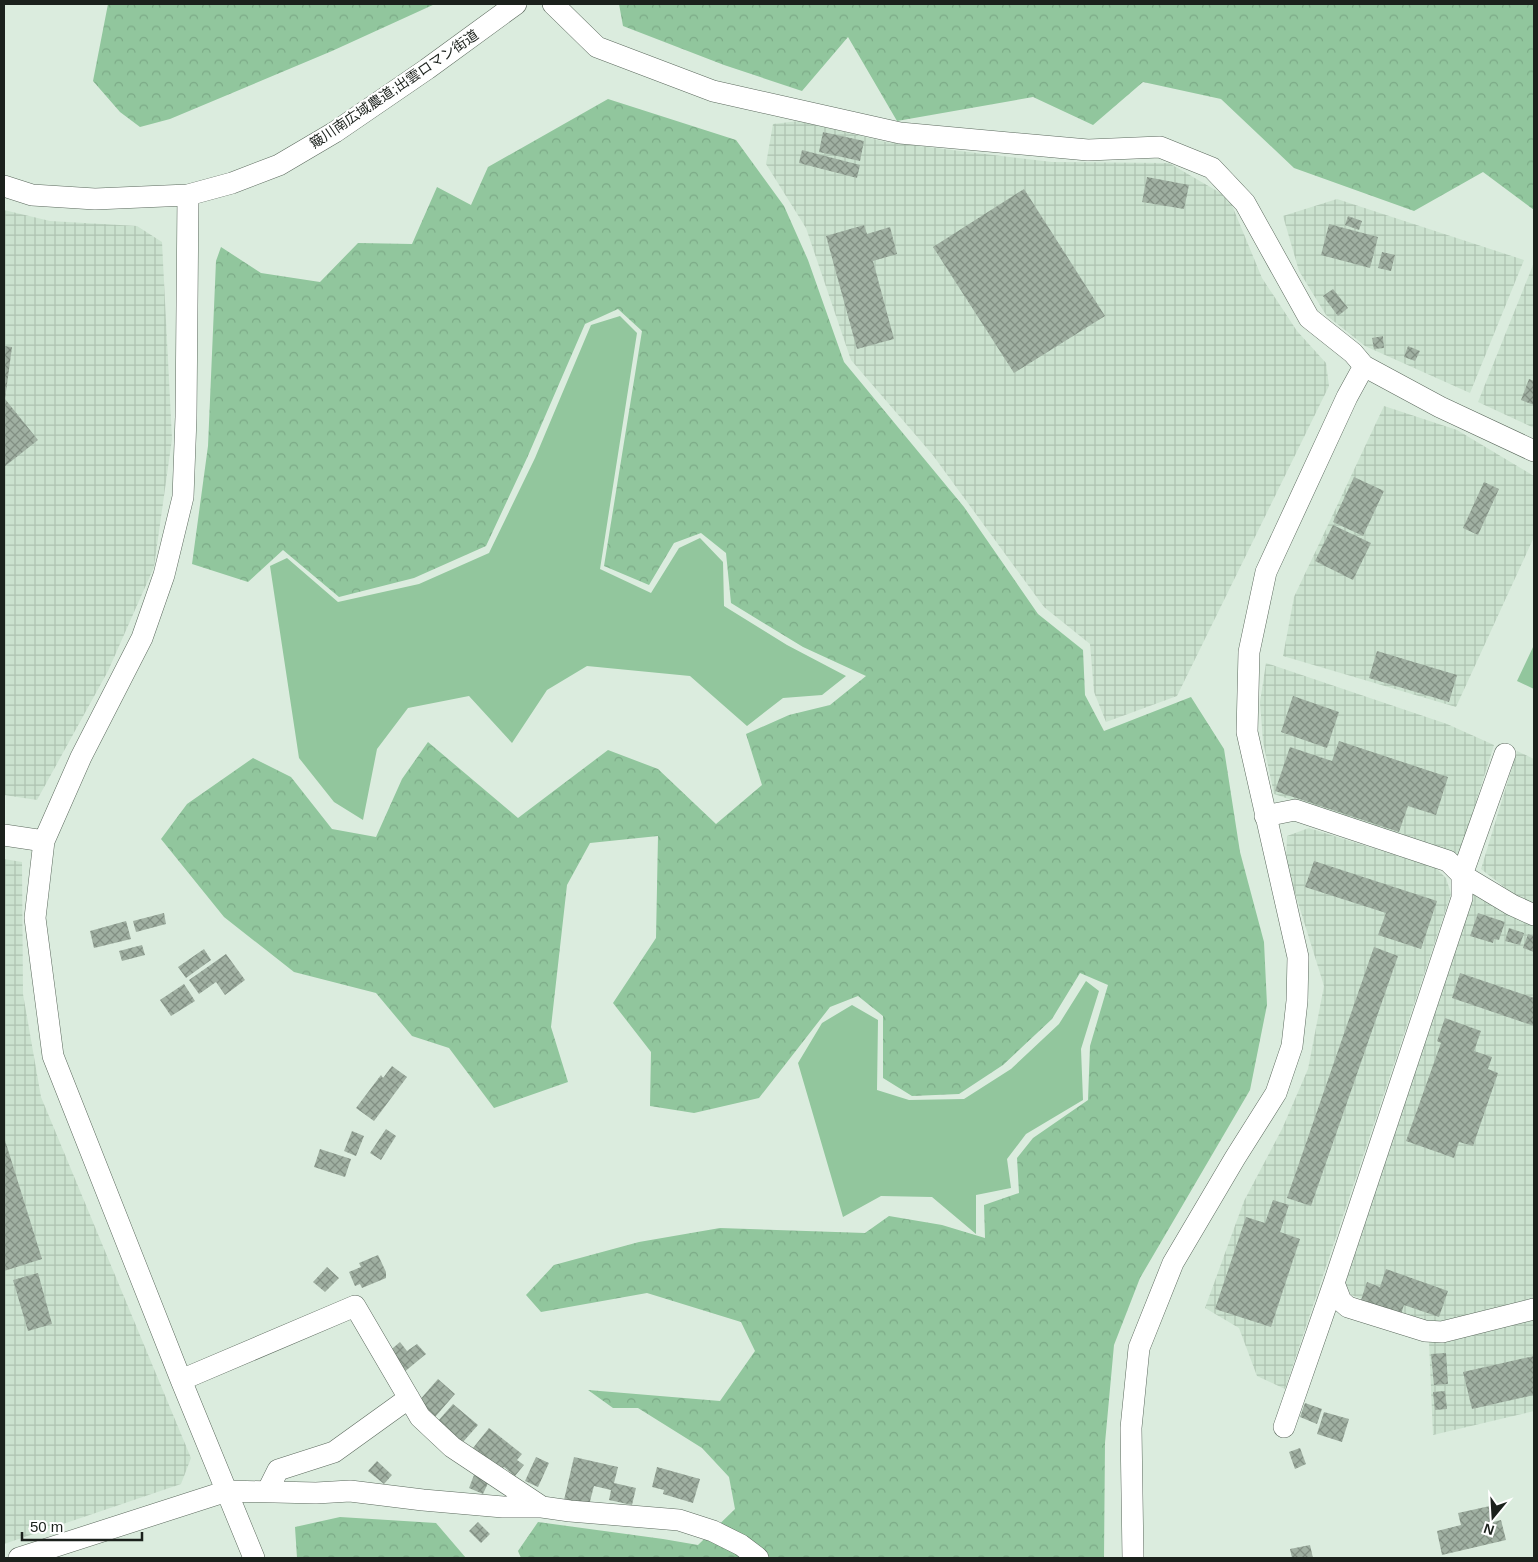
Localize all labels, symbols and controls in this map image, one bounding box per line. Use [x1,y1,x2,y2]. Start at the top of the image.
street label: 簸川南広域農道;出雲ロマン街道 [307,26,481,152]
north arrow [1468,1492,1518,1542]
scale bar [22,1510,142,1542]
text: 50 m [30,1518,63,1535]
text: N [1482,1520,1496,1539]

